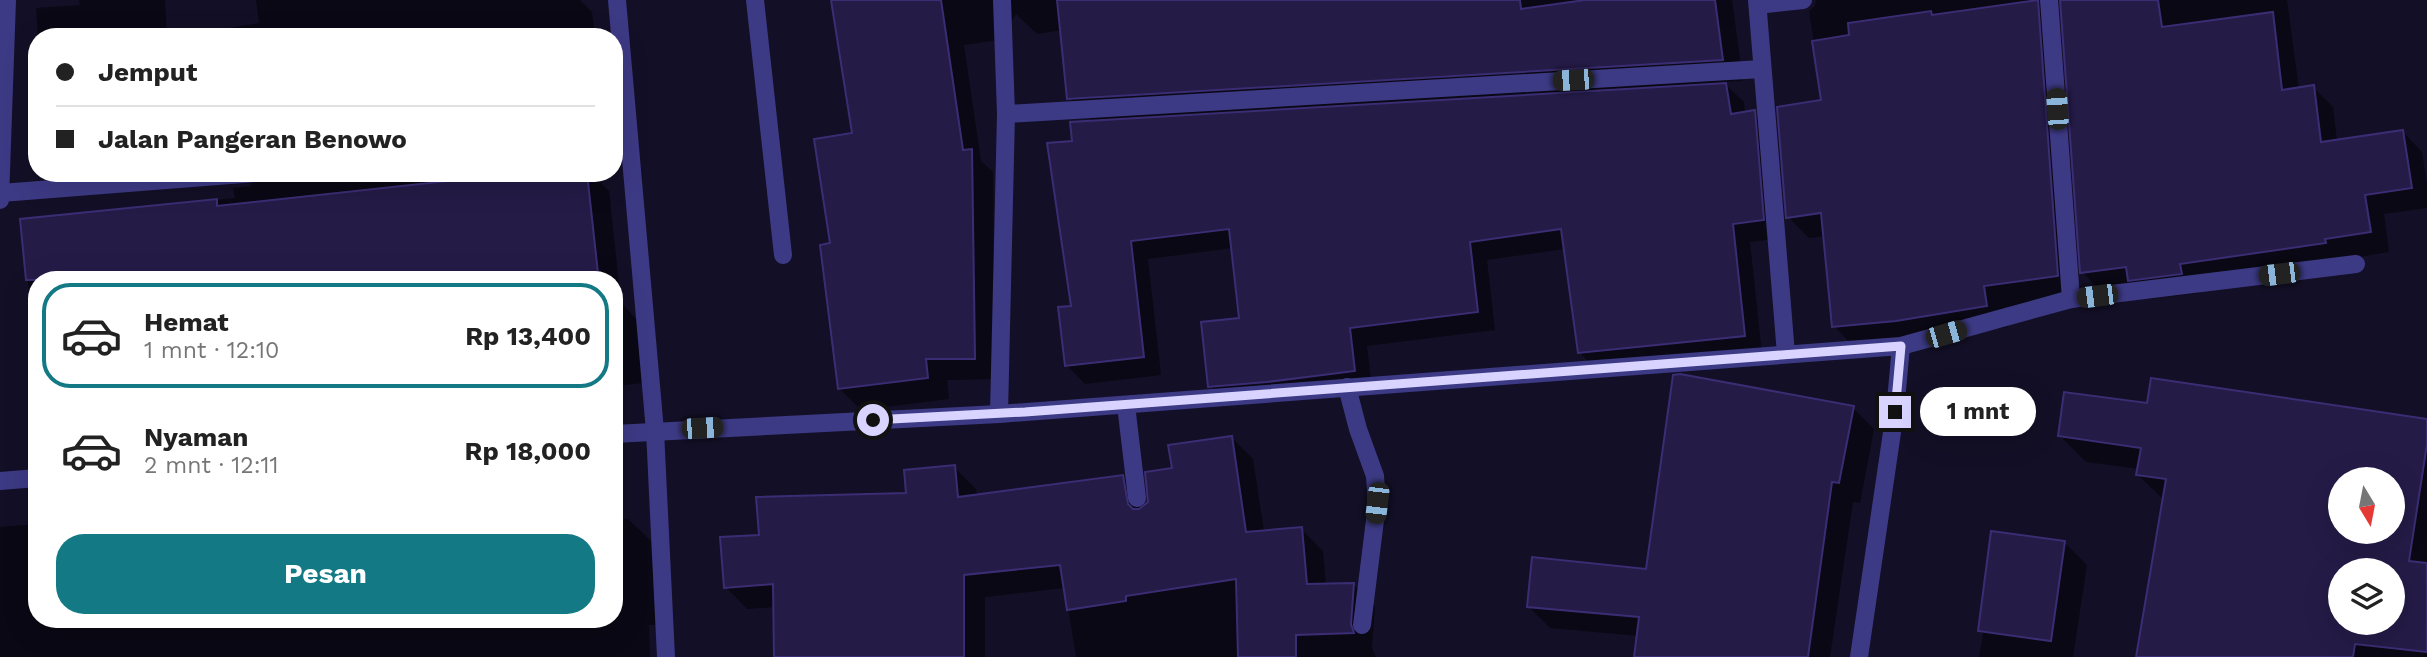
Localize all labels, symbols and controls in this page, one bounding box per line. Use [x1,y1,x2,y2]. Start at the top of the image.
text: Jemput [98,57,197,87]
car [1552,68,1595,92]
car [2046,87,2069,131]
text: Jalan Pangeran Benowo [98,124,407,154]
car [2257,261,2302,287]
car [2075,283,2120,309]
icon: car [60,304,123,367]
text: Hemat [144,307,229,337]
car [1923,318,1970,350]
text: Rp 13,400 [465,321,591,351]
text: 1 mnt · 12:10 [144,337,279,364]
callout: 1 mnt [1920,388,2035,436]
route end [1879,396,1911,428]
text: 1 mnt [1947,398,2009,425]
route start [857,404,889,436]
car [681,416,724,440]
icon: car [60,419,123,482]
text: Nyaman [144,422,248,452]
text: Rp 18,000 [465,436,591,466]
text: 2 mnt · 12:11 [144,452,278,479]
north arrow [2328,467,2404,544]
map controls [2328,467,2405,635]
car [1365,481,1390,525]
button: Pesan [56,534,595,614]
button: layers [2328,558,2405,635]

